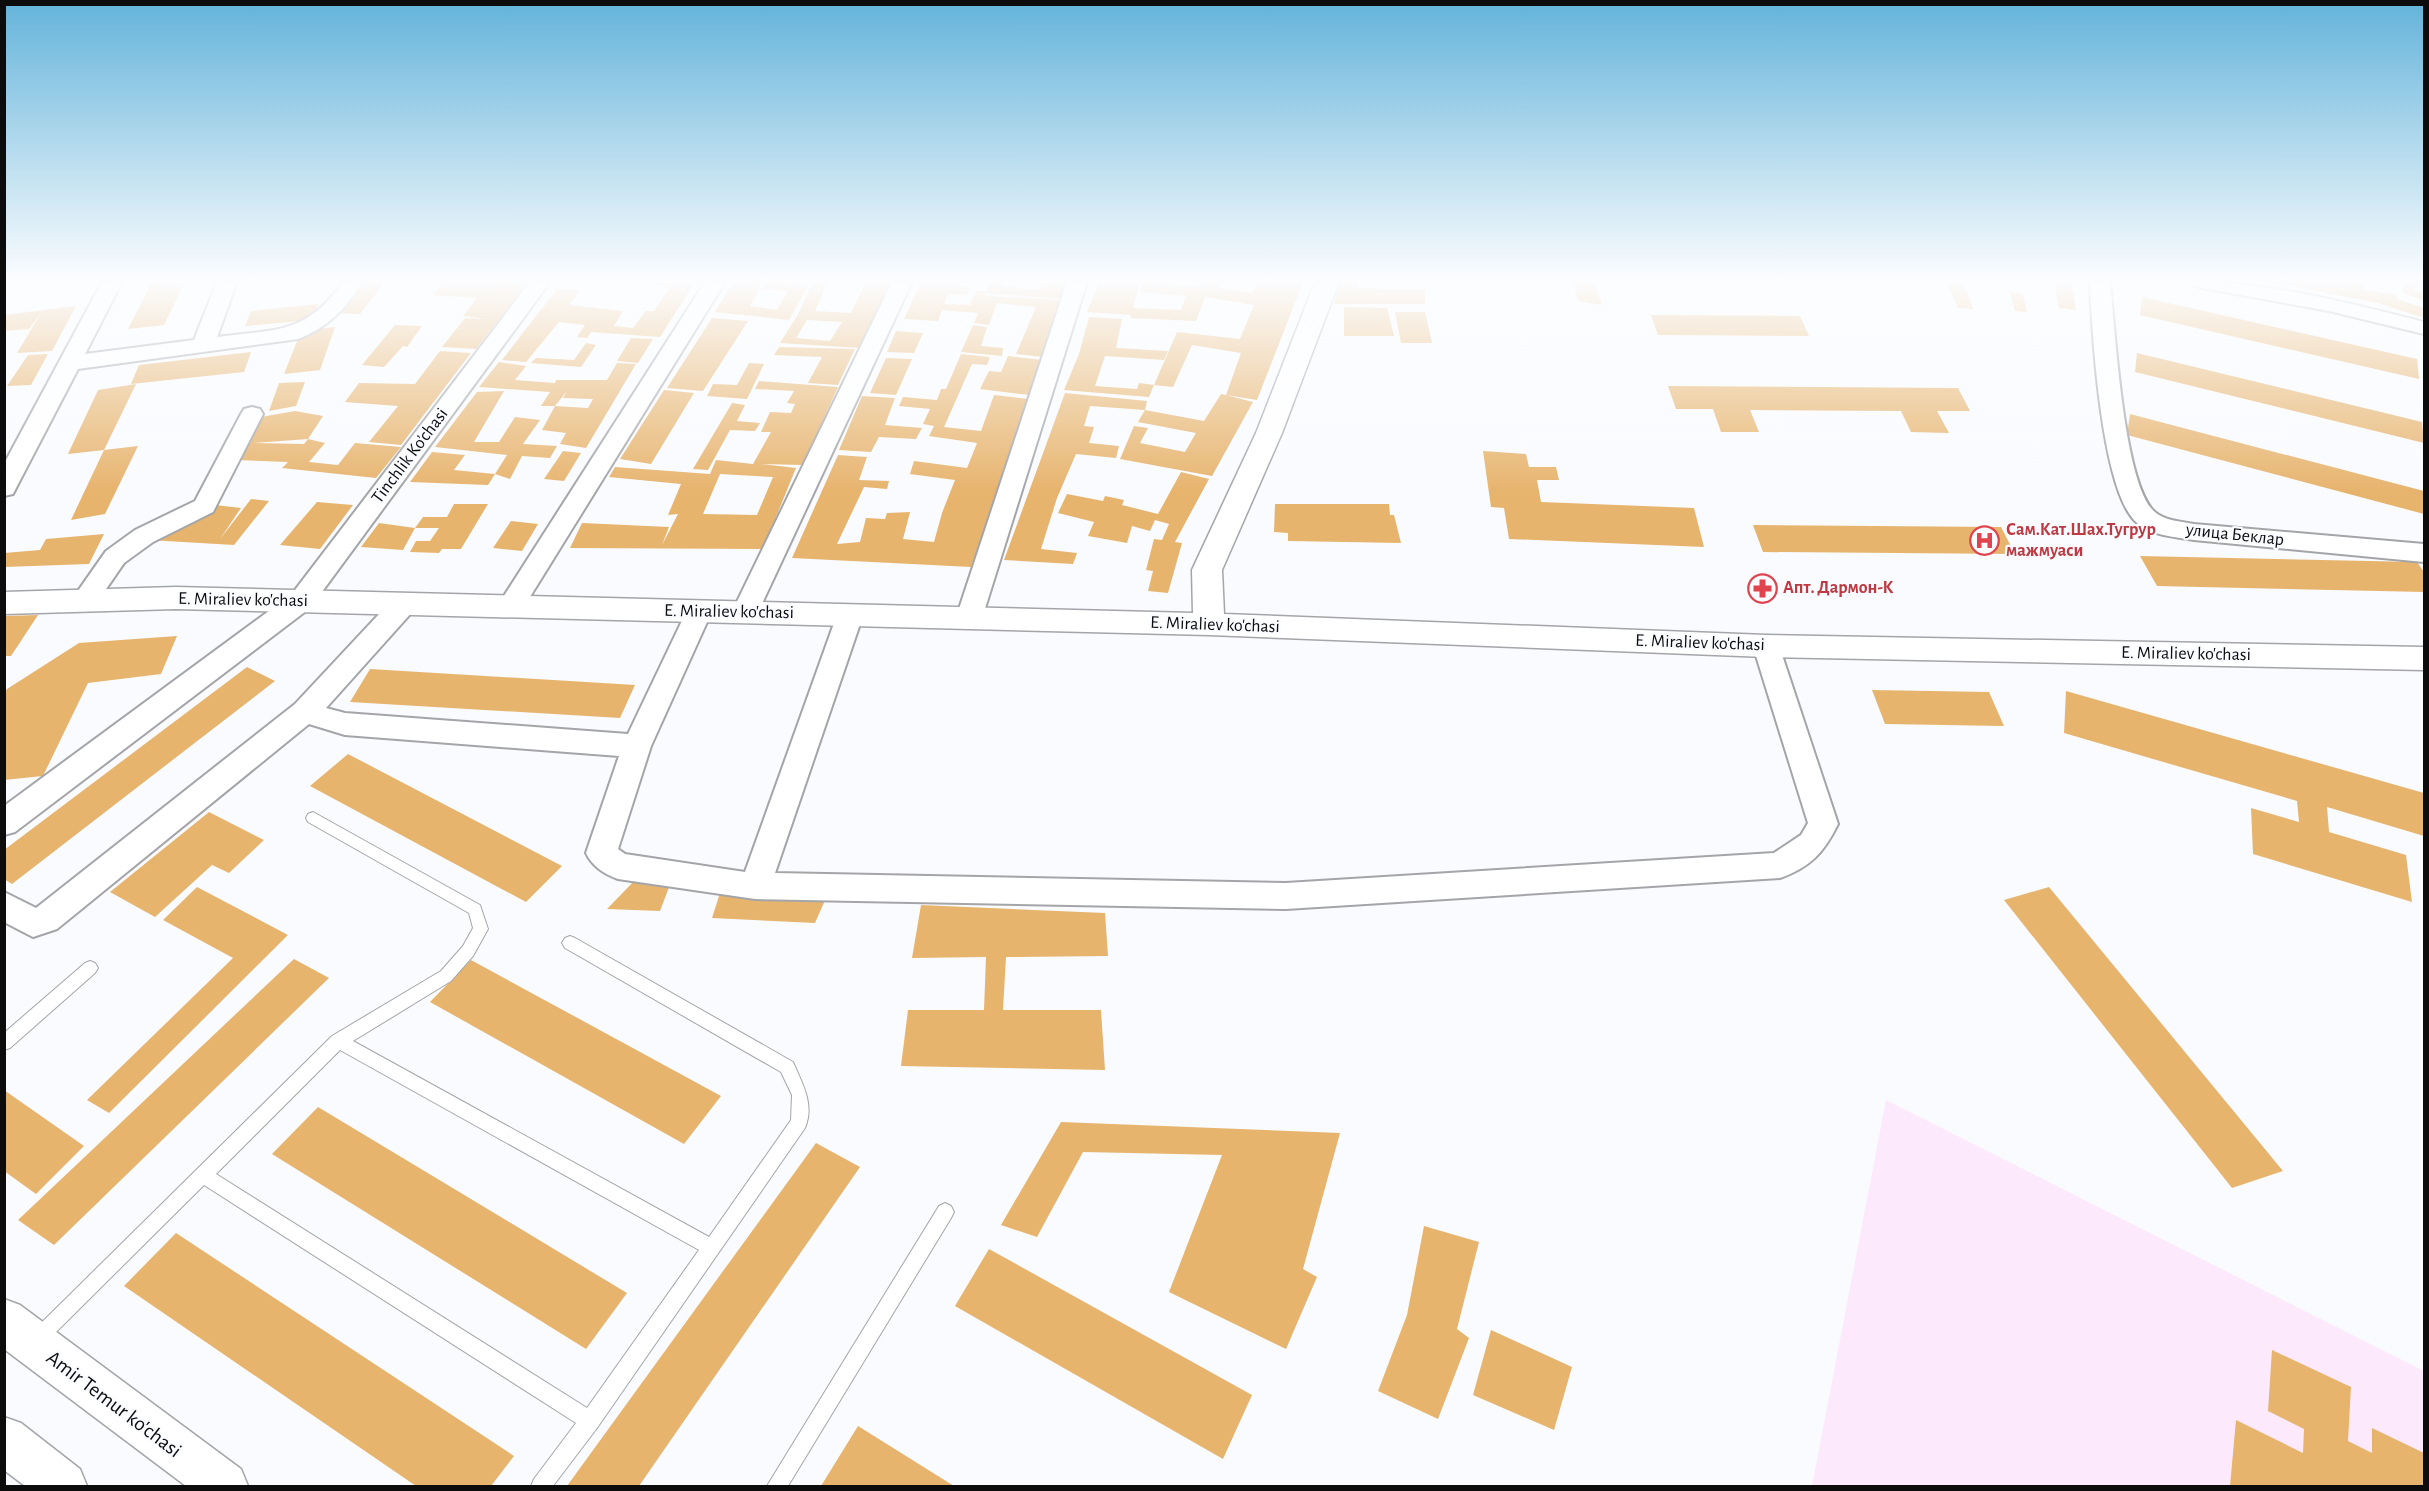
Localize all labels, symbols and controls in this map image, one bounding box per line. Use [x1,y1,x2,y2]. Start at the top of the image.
street label: Tinchlik Ko’chasi [369,405,451,507]
place label: Сам.Кат.Шах.Тугрур мажмуаси [2006,521,2156,560]
street label: улица Беклар [2184,521,2285,549]
hospital icon: Сам.Кат.Шах.Тугрур мажмуаси [1969,524,2001,556]
pharmacy icon: Апт. Дармон-К [1746,572,1778,604]
place label: Апт. Дармон-К [1783,579,1893,597]
street label: E. Miraliev ko'chasi [178,590,308,610]
street label: E. Miraliev ko'chasi [664,602,794,622]
street label: E. Miraliev ko'chasi [1150,614,1280,636]
street label: E. Miraliev ko'chasi [1635,632,1765,654]
street label: E. Miraliev ko'chasi [2121,644,2251,664]
street label: Amir Temur ko'chasi [43,1347,185,1461]

